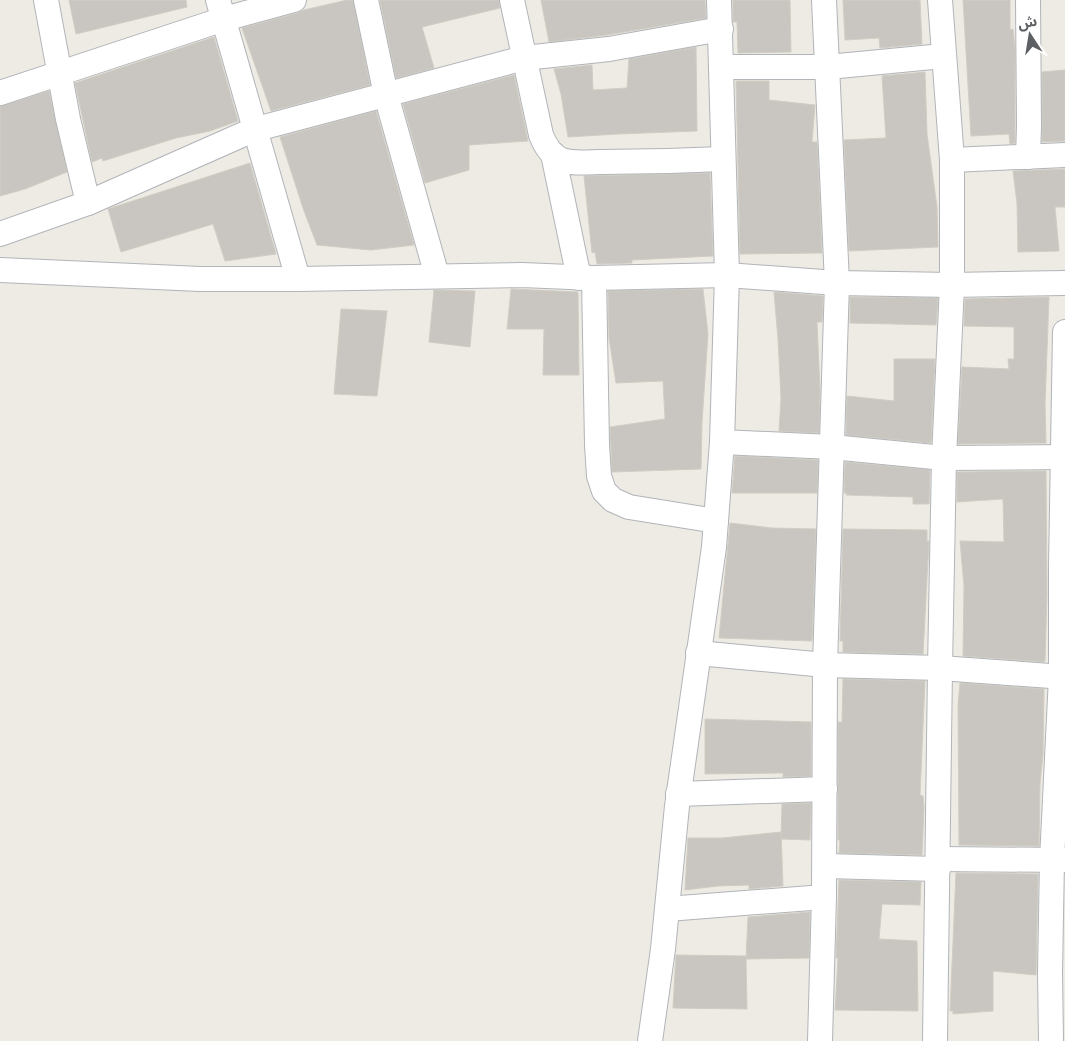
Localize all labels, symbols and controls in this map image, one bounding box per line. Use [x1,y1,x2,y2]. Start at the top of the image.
north arrow [1005,10,1055,60]
text: ش [1016,12,1038,32]

